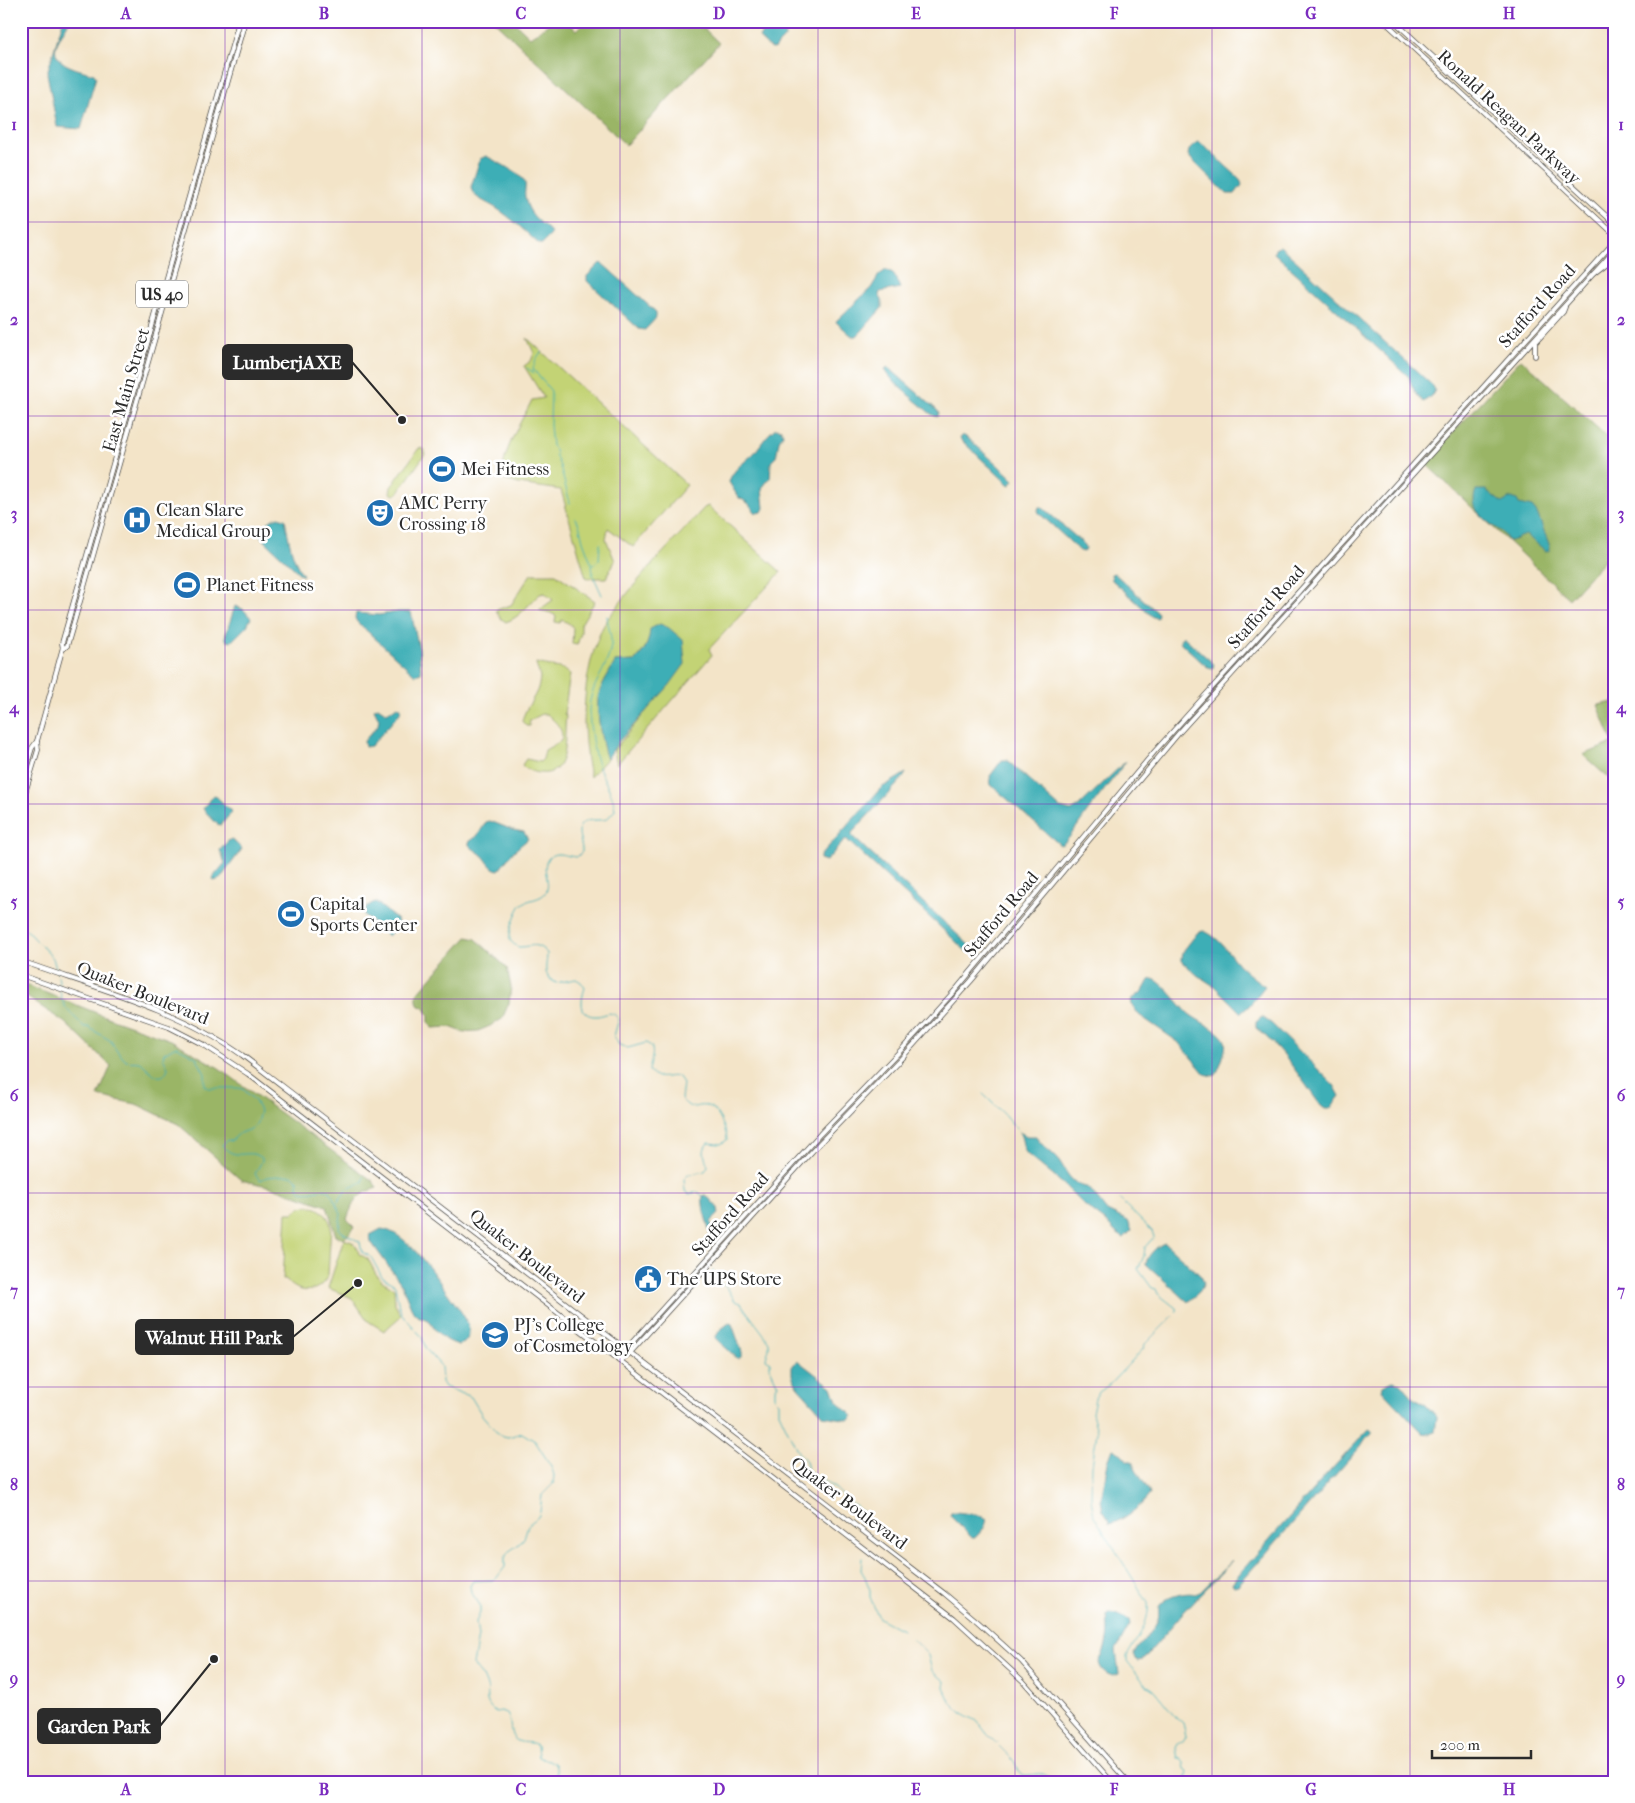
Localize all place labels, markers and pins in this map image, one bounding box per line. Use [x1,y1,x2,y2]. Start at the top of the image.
callout: LumberjAXE [223,345,352,379]
sports icon: Mei Fitness [427,454,457,484]
place label: Mei Fitness [461,459,550,480]
place label: AMC Perry Crossing 18 [398,493,489,535]
theatre icon: AMC Perry Crossing 18 [365,498,395,528]
place label: Clean Slare Medical Group [156,500,271,542]
hospital icon: Clean Slare Medical Group [122,505,152,535]
sports icon: Planet Fitness [172,570,202,600]
place label: Planet Fitness [206,575,314,596]
place label: Capital Sports Center [310,894,417,936]
sports icon: Capital Sports Center [276,899,306,929]
public building icon: The UPS Store [633,1264,663,1294]
place label: The UPS Store [667,1269,782,1290]
place label: PJ's College of Cosmetology [514,1315,635,1357]
callout: Walnut Hill Park [136,1320,293,1354]
school or university icon: PJ's College of Cosmetology [480,1320,510,1350]
callout: Garden Park [38,1709,160,1743]

